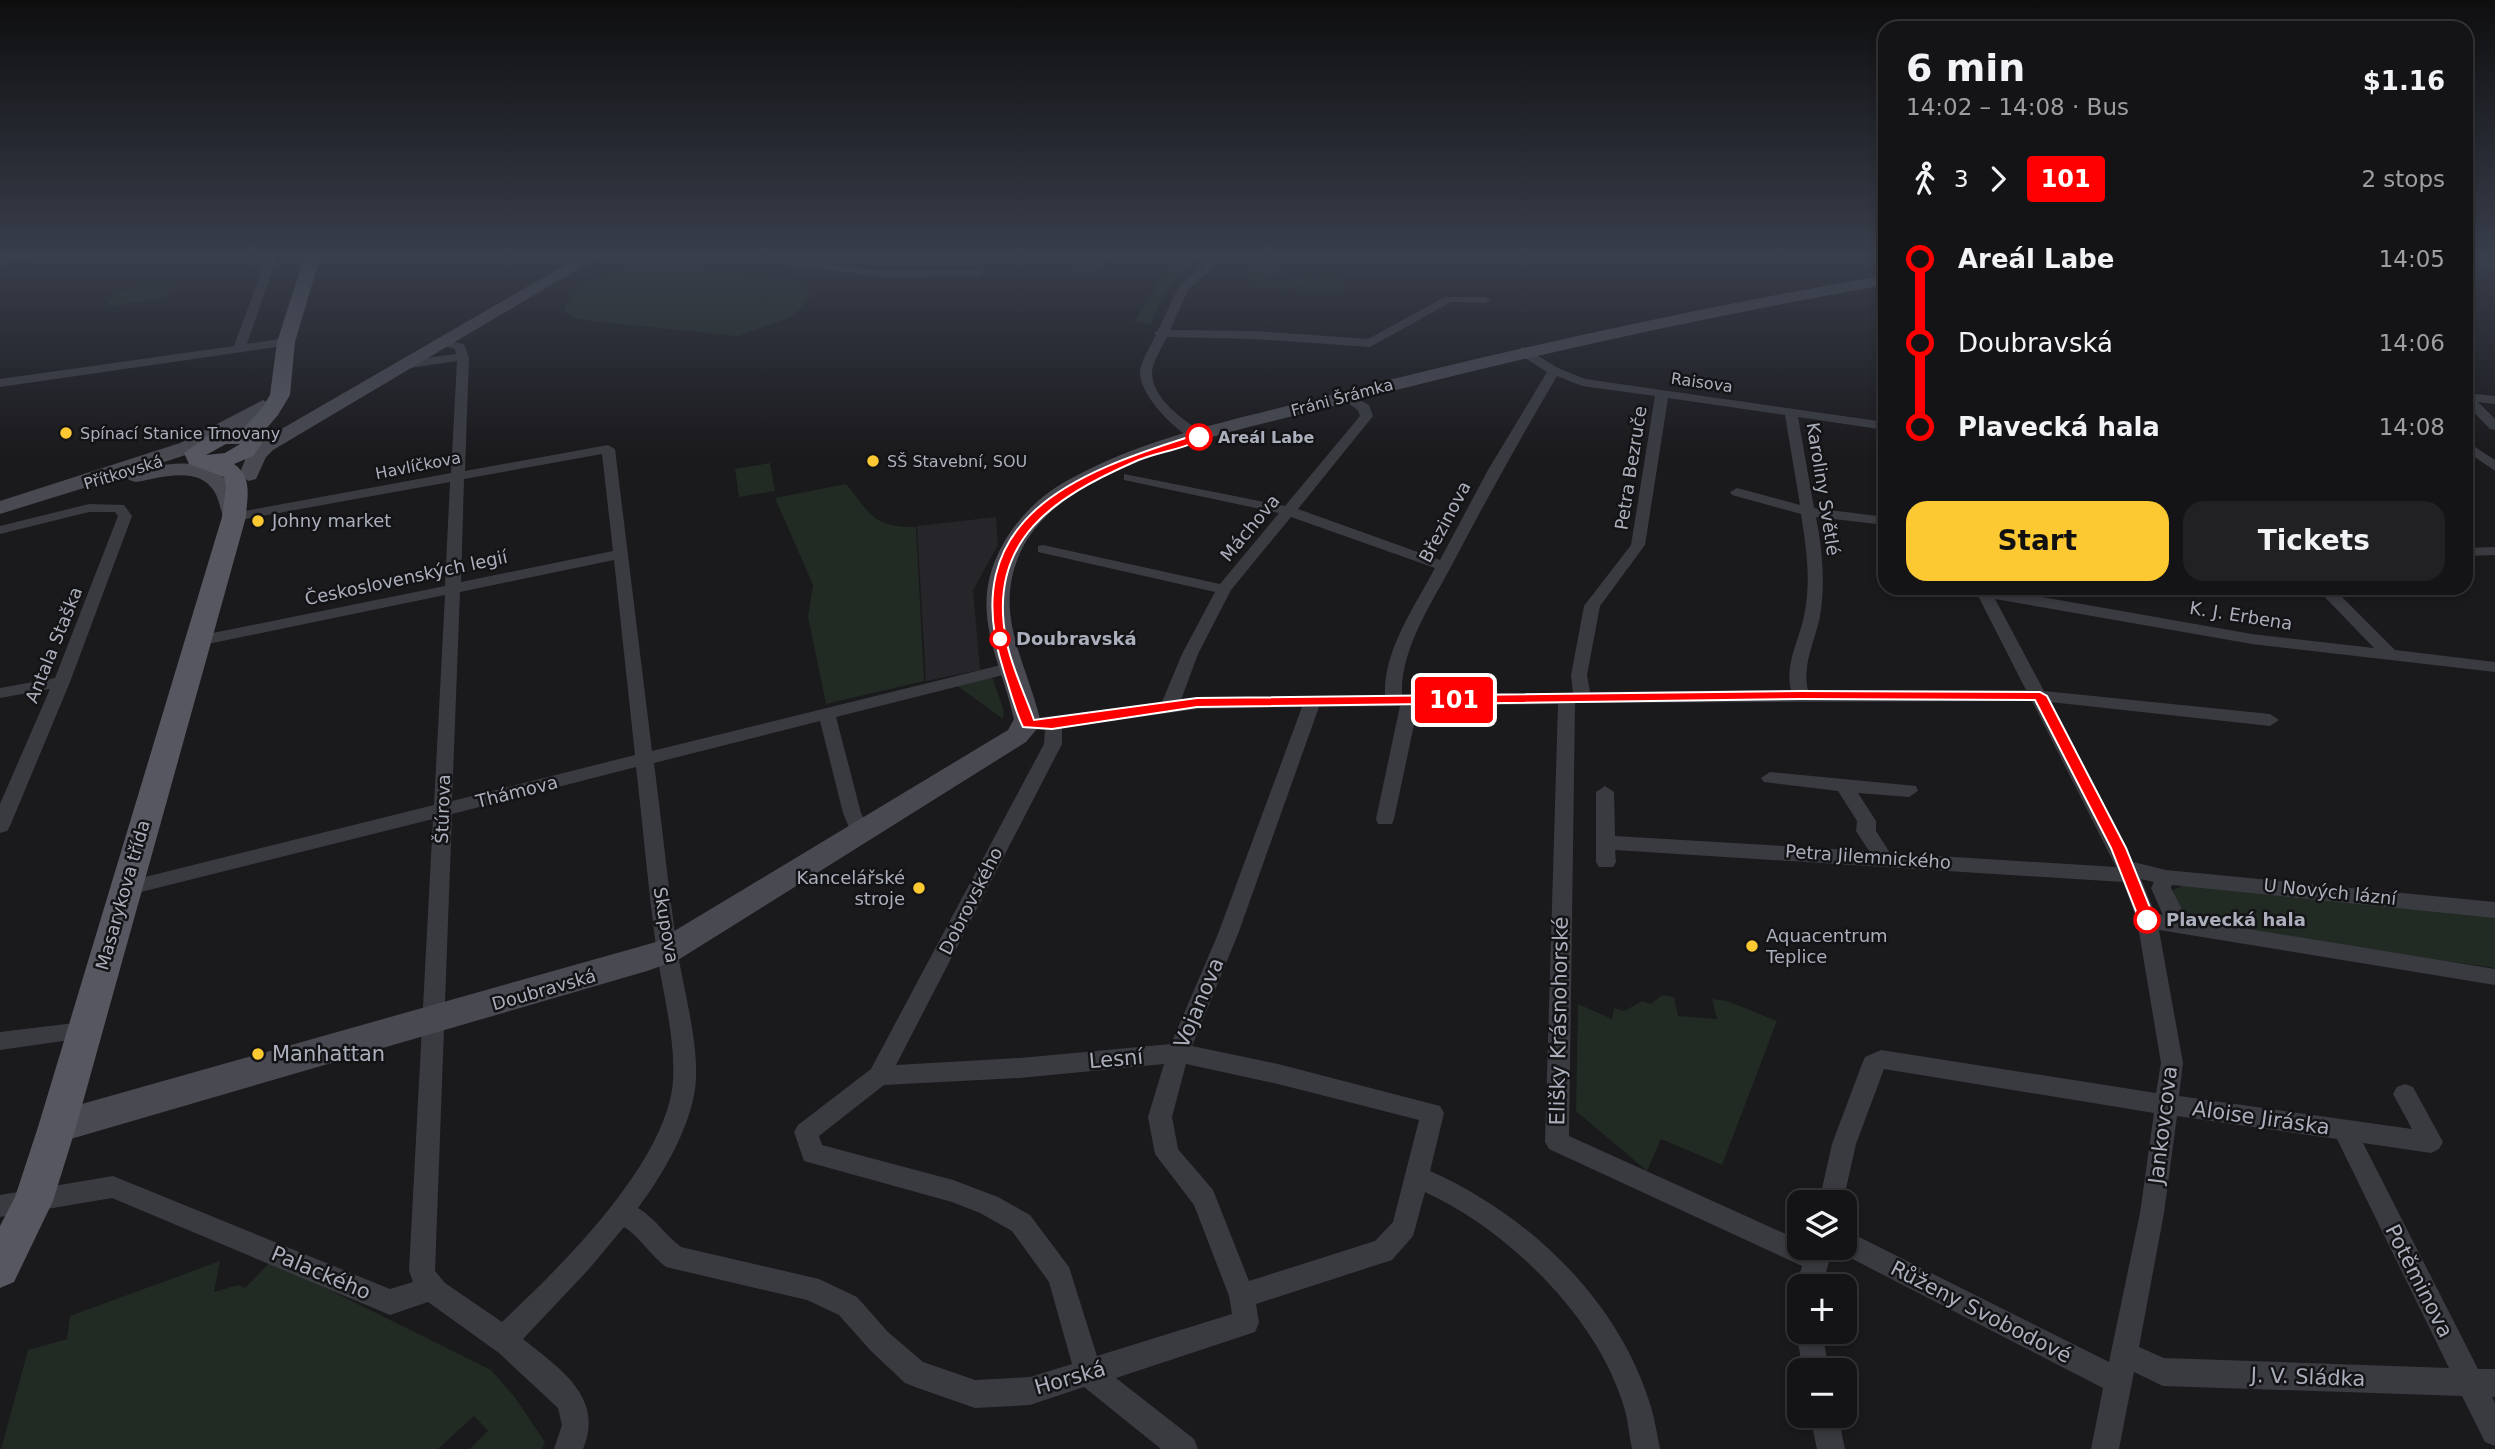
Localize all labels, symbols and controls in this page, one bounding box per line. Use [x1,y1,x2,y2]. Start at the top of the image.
text: 6 min [1906,46,2025,90]
text: $1.16 [2363,66,2445,96]
text: 14:02 – 14:08 · Bus [1906,94,2129,120]
icon: walk [1906,160,1944,198]
icon: forward [1979,160,2017,198]
text: 101 [2041,165,2091,193]
text: 3 [1954,166,1969,192]
text: 2 stops [2361,166,2445,192]
text: Areál Labe [1958,244,2114,274]
text: 14:05 [2379,246,2445,272]
text: Doubravská [1958,328,2113,358]
text: 14:06 [2379,330,2445,356]
street label: Raisova [1670,369,1734,396]
street label: Fráni Šrámka [1289,375,1395,420]
street label: Petra Bezruče [1610,404,1651,531]
text: Plavecká hala [1958,412,2160,442]
text: 14:08 [2379,414,2445,440]
street label: Karoliny Světlé [1803,421,1844,557]
place label: Spínací Stanice Trnovany [80,424,280,443]
marker: Areál Labe [1186,424,1212,450]
marker: Spínací Stanice Trnovany [58,425,74,441]
place label: Areál Labe [1218,428,1314,447]
street label: Havlíčkova [374,448,462,483]
street label: Přítkovská [81,451,165,494]
place label: SŠ Stavební, SOU [887,452,1027,471]
marker: SŠ Stavební, SOU [865,453,881,469]
street label: Březinova [1414,478,1475,566]
street label: Máchova [1216,490,1284,565]
button: Start [1906,501,2169,581]
button: Tickets [2183,501,2445,581]
place label: Johny market [271,510,391,531]
marker: Johny market [250,513,266,529]
street label: Československých legií [303,546,510,609]
street label: Antala Staška [21,584,86,706]
street label: K. J. Erbena [2188,597,2294,634]
place label: Doubravská [1016,628,1137,649]
marker: Doubravská [990,629,1010,649]
line badge: 101 [1414,677,1494,723]
text: 101 [1429,686,1479,714]
street label: Thámova [473,771,560,812]
street label: Štúrova [431,774,454,844]
street label: Masarykova třída [91,817,154,972]
street label: Petra Jilemnického [1785,840,1952,873]
street label: Dobrovského [934,844,1007,958]
place label: Kancelářské stroje [796,867,905,909]
street label: U Nových lázní [2263,874,2399,909]
marker: Kancelářské stroje [911,880,927,896]
street label: Skupova [649,885,684,965]
marker: Plavecká hala [2134,907,2160,933]
place label: Plavecká hala [2166,909,2306,930]
street label: Elišky Krásnohorské [1545,916,1573,1126]
place label: Aquacentrum Teplice [1765,925,1888,967]
marker: Aquacentrum Teplice [1744,938,1760,954]
street label: Vojanova [1169,954,1229,1052]
street label: Doubravská [489,965,598,1014]
place label: Manhattan [272,1042,385,1066]
street label: Lesní [1088,1045,1145,1073]
marker: Manhattan [250,1046,266,1062]
street label: Jankovcova [2144,1065,2182,1187]
street label: Aloise Jiráska [2191,1096,2331,1140]
map controls [1787,1190,1857,1428]
button: layers [1787,1190,1857,1260]
street label: Potěminova [2380,1220,2458,1342]
street label: Palackého [268,1241,374,1305]
street label: Růženy Svobodové [1887,1256,2075,1368]
button: + [1787,1274,1857,1344]
street label: Horská [1032,1356,1108,1400]
button: − [1787,1358,1857,1428]
street label: J. V. Sládka [2248,1363,2366,1391]

